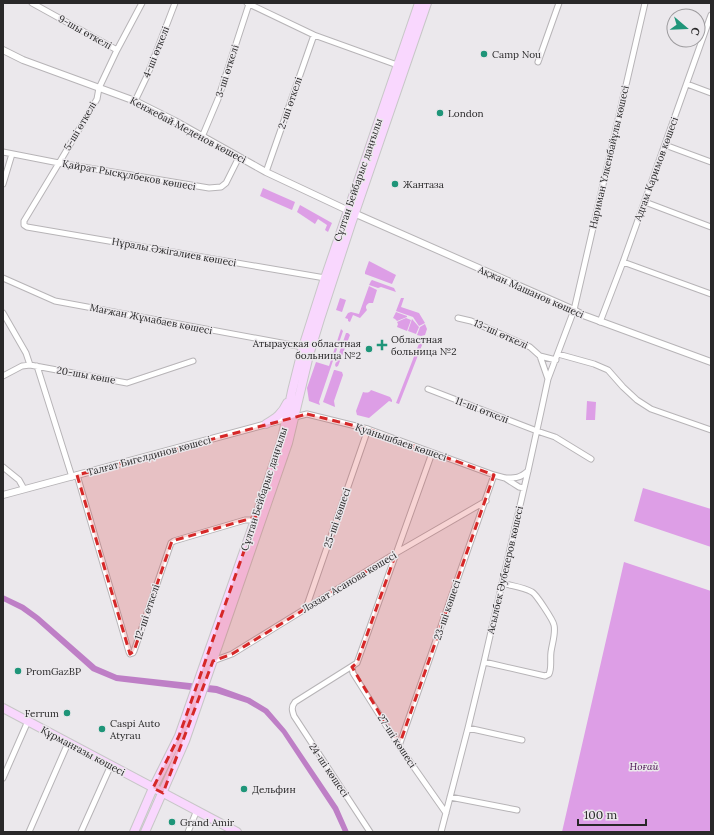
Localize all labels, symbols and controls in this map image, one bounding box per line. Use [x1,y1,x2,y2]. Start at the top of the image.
north arrow [666,8,706,48]
street label: 9-шы өткелі [56,12,114,52]
street label: 4-ші өткелі [140,24,172,80]
text: С [687,25,703,38]
street label: 3-ші өткелі [212,43,242,99]
place label: Camp Nou [492,48,541,61]
marker: Camp Nou [479,49,489,59]
street label: 2-ші өткелі [275,75,305,131]
street label: Нариман Үлкенбайұлы көшесі [586,84,632,230]
street label: Кенжебай Меденов көшесі [128,94,249,166]
street label: 5-ші өткелі [61,99,99,153]
place label: London [448,107,484,120]
marker: London [435,108,445,118]
street label: Адгам Каримов көшесі [631,115,681,224]
street label: Сұлтан Бейбарыс даңғылы [331,117,385,243]
street label: Қайрат Рысқұлбеков көшесі [61,157,197,193]
place label: Жантаза [403,178,444,191]
marker: Жантаза [390,179,400,189]
street label: Нұралы Әжiгалиев көшесi [111,235,237,269]
street label: Ақжан Машанов көшесі [475,262,586,321]
street label: Мағжан Жұмабаев көшесі [89,301,214,337]
street label: 13-ші өткелі [472,316,530,352]
place label: Областная больница №2 [391,333,457,358]
place label: Атырауская областная больница №2 [252,337,361,362]
marker: Областная больница №2 [376,339,388,351]
marker: Атырауская областная больница №2 [364,344,374,354]
street label: 20-шы көше [55,363,117,387]
street label: 11-ші өткелі [454,394,511,426]
street label: Қуанышбаев көшесі [353,420,449,464]
street label: Сұлтан Бейбарыс даңғылы [238,426,290,552]
street label: Талғат Бигелдинов көшесі [86,433,212,479]
street label: 25-ші көшесі [321,486,353,550]
street label: Асылбек Әубекеров көшесі [484,505,526,636]
street label: Ләззат Асанова көшесі [299,548,399,616]
street label: 23-ші көшесі [431,578,463,642]
street label: 12-ші өткелі [131,582,163,641]
place label: PromGazBP [26,665,81,678]
marker: PromGazBP [13,666,23,676]
place label: Ferrum [25,707,59,720]
marker: Ferrum [62,708,72,718]
street label: 27-ші көшесі [375,712,419,770]
place label: Caspi Auto Atyrau [109,717,160,742]
street label: Құрманғазы көшесі [39,723,128,779]
marker: Caspi Auto Atyrau [97,724,107,734]
street label: 24-ші көшесі [306,741,352,800]
park label: Ноғай [630,760,659,773]
place label: Дельфин [252,783,296,796]
marker: Дельфин [239,784,249,794]
scale bar [578,801,646,827]
text: 100 m [584,807,617,822]
place label: Grand Amir [180,816,235,829]
marker: Grand Amir [167,817,177,827]

